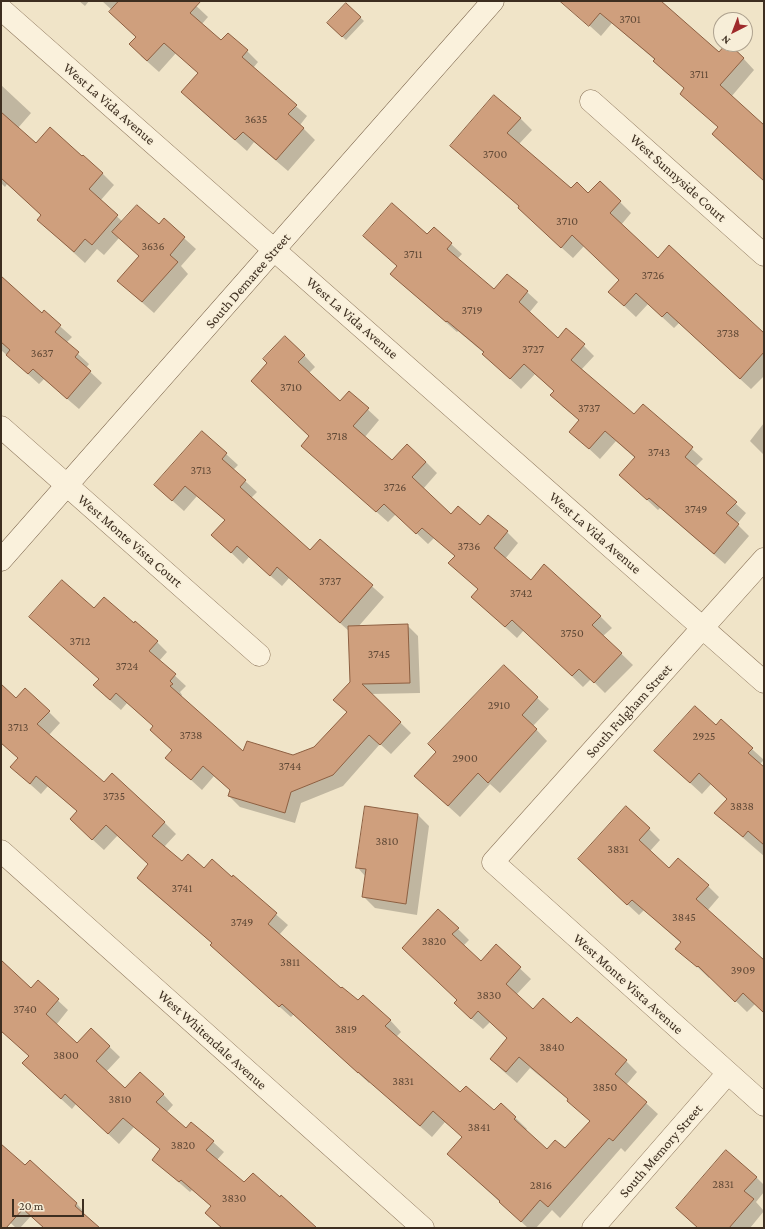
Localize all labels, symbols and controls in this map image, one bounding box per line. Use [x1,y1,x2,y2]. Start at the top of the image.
house number: 3701 [619,12,641,26]
north arrow [713,12,753,52]
text: N [719,33,732,47]
street label: West La Vida Avenue [60,59,158,149]
house number: 3711 [689,67,709,81]
house number: 3635 [245,112,267,126]
street label: West Sunnyside Court [626,130,730,226]
house number: 3700 [483,147,507,161]
house number: 3710 [556,214,578,228]
street label: South Demaree Street [202,230,294,332]
house number: 3636 [141,239,165,253]
house number: 3711 [403,247,423,261]
house number: 3726 [642,268,664,282]
street label: West La Vida Avenue [303,273,401,363]
house number: 3719 [461,303,483,317]
house number: 3738 [716,326,740,340]
house number: 3727 [522,342,544,356]
house number: 3637 [31,346,53,360]
house number: 3710 [280,380,302,394]
house number: 3737 [578,401,600,415]
house number: 3718 [326,429,348,443]
house number: 3743 [648,445,670,459]
house number: 3713 [191,463,211,477]
house number: 3726 [384,480,406,494]
street label: West La Vida Avenue [546,488,644,578]
street label: West Monte Vista Court [74,491,186,591]
house number: 3749 [685,502,707,516]
house number: 3736 [458,539,480,553]
house number: 3737 [319,574,341,588]
house number: 3742 [510,586,532,600]
house number: 3750 [560,626,584,640]
house number: 3712 [70,634,90,648]
house number: 3745 [368,647,390,661]
house number: 3724 [116,659,138,673]
street label: South Fulgham Street [582,660,676,762]
house number: 2910 [488,698,510,712]
house number: 3713 [8,720,28,734]
house number: 3738 [179,728,203,742]
house number: 2925 [692,729,716,743]
house number: 2900 [452,751,478,765]
house number: 3744 [279,759,301,773]
house number: 3735 [103,789,125,803]
house number: 3838 [730,799,754,813]
house number: 3810 [376,834,398,848]
house number: 3831 [607,842,629,856]
house number: 3741 [172,881,192,895]
house number: 3845 [672,910,696,924]
house number: 3749 [231,915,253,929]
street label: West Monte Vista Avenue [569,930,687,1038]
house number: 3820 [422,934,446,948]
house number: 3811 [280,955,300,969]
house number: 3909 [731,963,755,977]
street label: West Whitendale Avenue [154,987,270,1093]
house number: 3830 [477,988,501,1002]
house number: 3740 [13,1002,37,1016]
house number: 3819 [335,1022,357,1036]
house number: 3840 [539,1040,565,1054]
house number: 3800 [53,1048,79,1062]
house number: 3831 [392,1074,414,1088]
house number: 3850 [593,1080,617,1094]
house number: 3810 [109,1092,131,1106]
street label: South Memory Street [616,1101,706,1201]
house number: 3841 [468,1120,490,1134]
house number: 3820 [171,1138,195,1152]
house number: 2831 [712,1177,734,1191]
house number: 2816 [530,1178,552,1192]
scale bar [14,1191,86,1217]
house number: 3830 [222,1191,246,1205]
text: 20 m [19,1199,43,1213]

